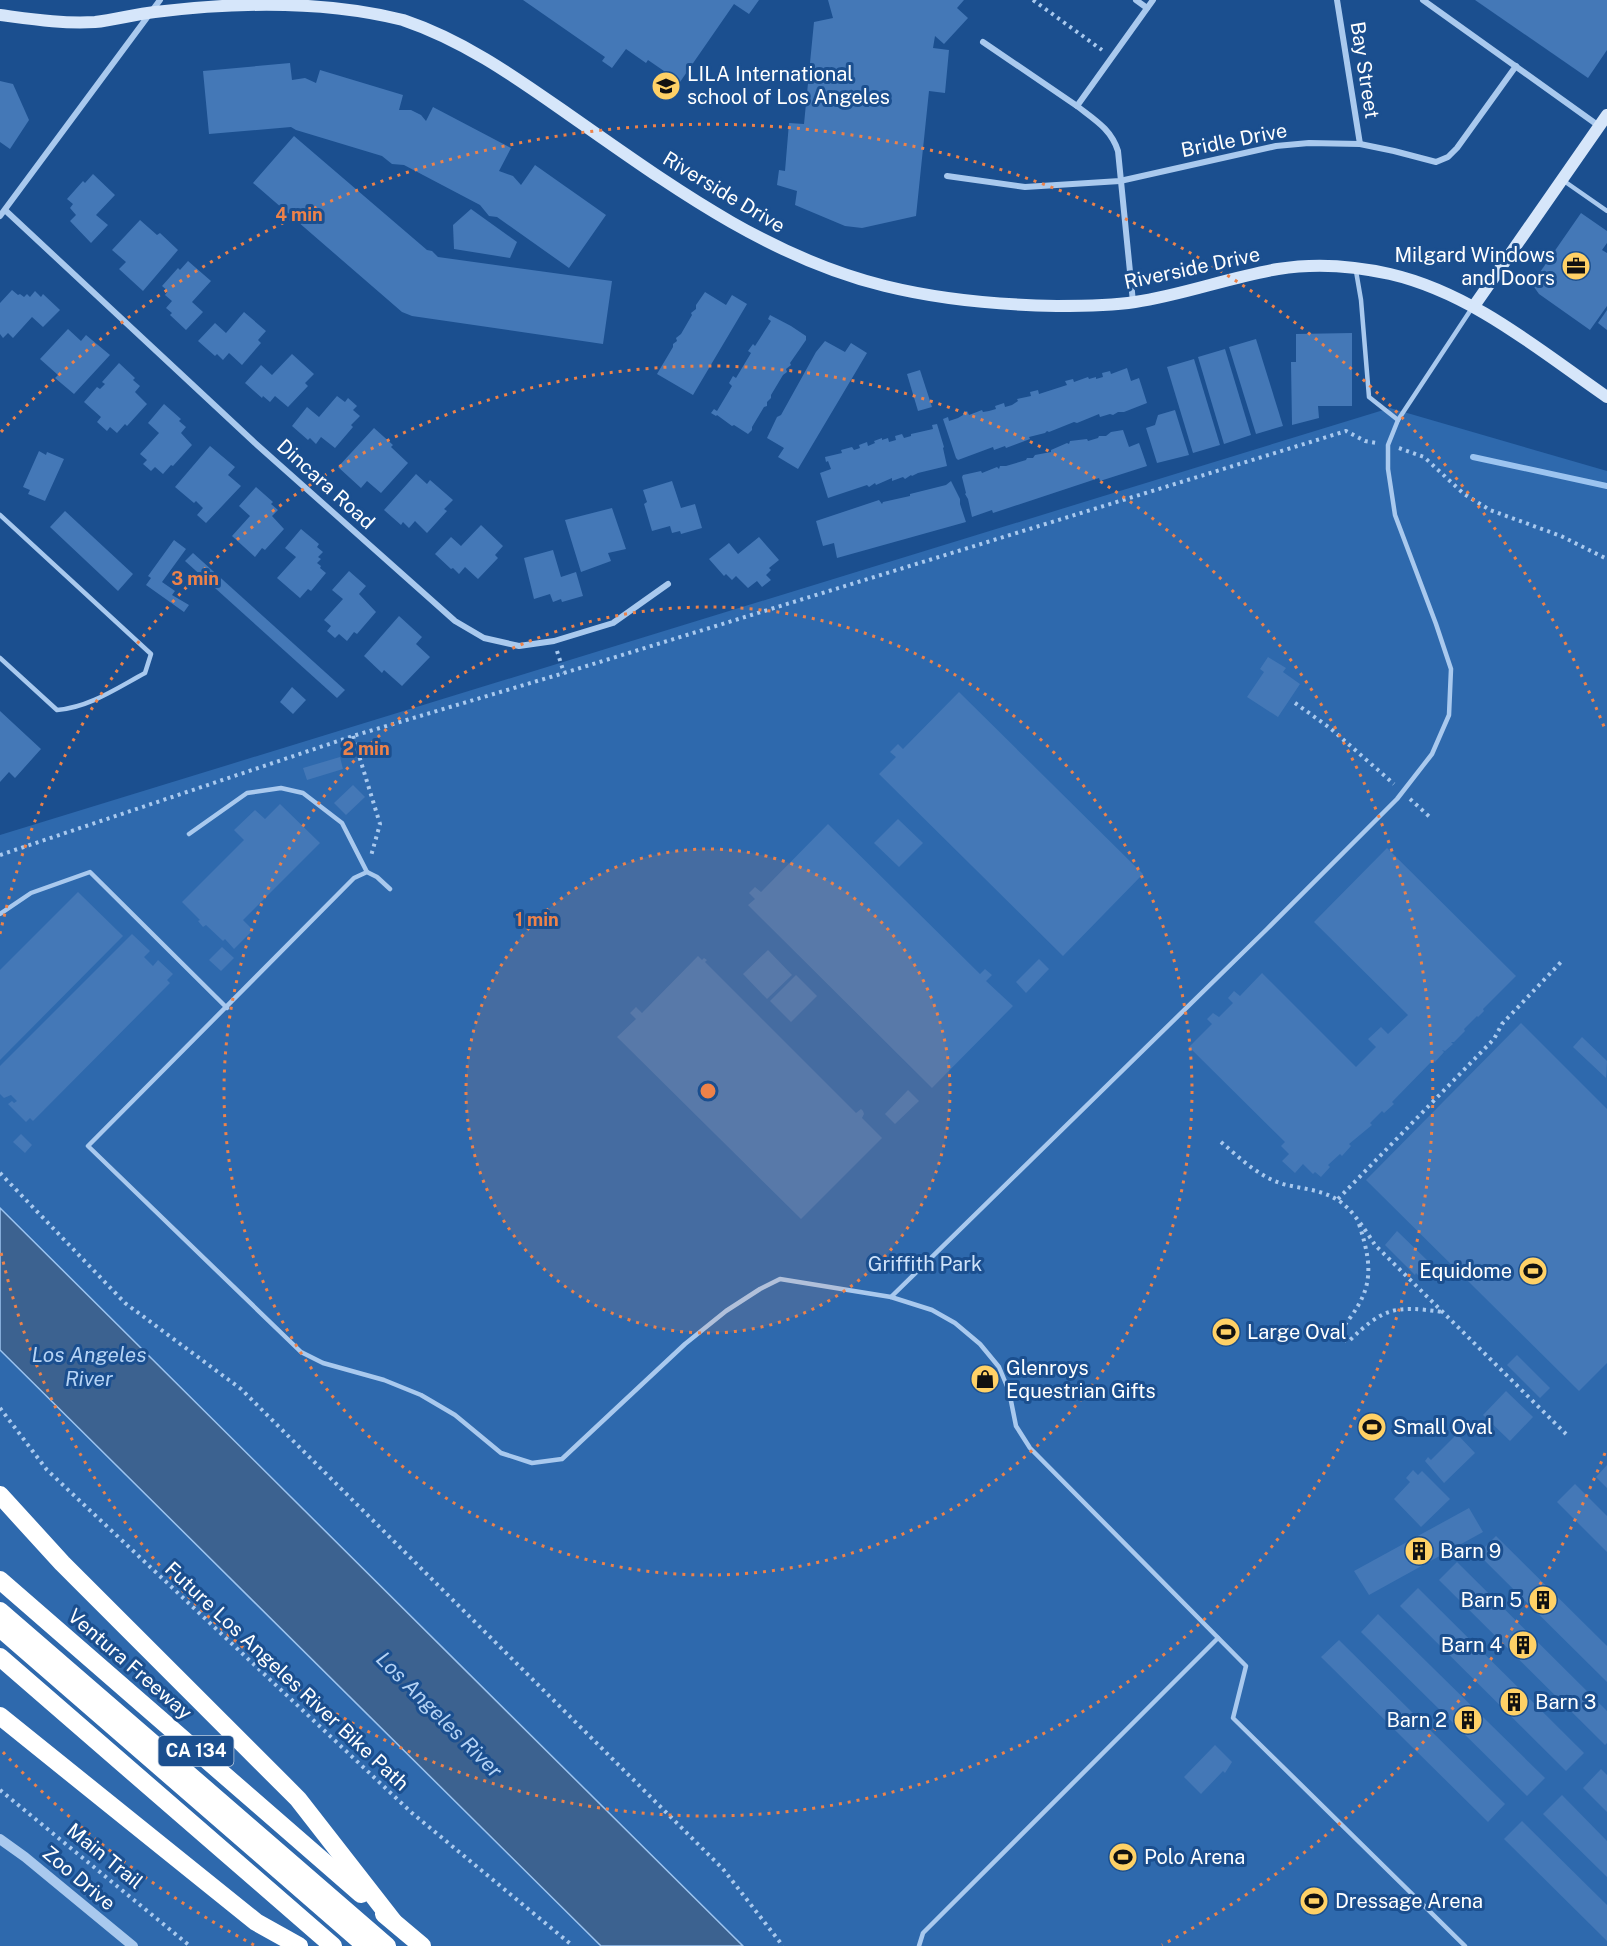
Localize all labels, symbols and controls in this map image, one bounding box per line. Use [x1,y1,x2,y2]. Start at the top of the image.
street label: Bay Street [1345,20,1385,120]
place label: LILA International school of Los Angeles [687,62,890,109]
school or university icon: LILA International school of Los Angeles [650,70,682,102]
street label: Bridle Drive [1179,118,1289,162]
street label: Riverside Drive [659,146,789,238]
text: 4 min [275,204,323,225]
street label: Riverside Drive [1122,242,1262,294]
place label: Milgard Windows and Doors [1394,243,1555,290]
office icon: Milgard Windows and Doors [1560,250,1592,282]
street label: Dincara Road [272,434,380,534]
text: 3 min [171,568,219,589]
text: 2 min [342,738,390,759]
text: 1 min [515,909,559,930]
centre of rings [698,1081,718,1101]
park label: Griffith Park [868,1252,982,1276]
sports icon: Equidome [1517,1255,1549,1287]
place label: Equidome [1419,1259,1512,1283]
sports icon: Large Oval [1210,1316,1242,1348]
place label: Large Oval [1247,1320,1347,1344]
water label: Los Angeles River [32,1342,146,1391]
place label: Glenroys Equestrian Gifts [1006,1356,1156,1403]
shop icon: Glenroys Equestrian Gifts [969,1363,1001,1395]
sports icon: Small Oval [1356,1411,1388,1443]
place label: Small Oval [1393,1415,1493,1439]
building icon: Barn 9 [1403,1535,1435,1567]
place label: Barn 9 [1440,1539,1501,1563]
street label: Future Los Angeles River Bike Path [160,1557,414,1795]
building icon: Barn 5 [1527,1584,1559,1616]
place label: Barn 5 [1461,1588,1522,1612]
street label: Ventura Freeway [63,1604,197,1725]
building icon: Barn 4 [1507,1629,1539,1661]
place label: Barn 4 [1441,1633,1502,1657]
water label: Los Angeles River [371,1646,508,1784]
building icon: Barn 3 [1498,1686,1530,1718]
place label: Barn 3 [1535,1690,1596,1714]
building icon: Barn 2 [1452,1704,1484,1736]
place label: Barn 2 [1386,1708,1447,1732]
road number: CA 134 [158,1736,234,1766]
street label: Main Trail [62,1818,148,1894]
street label: Zoo Drive [38,1841,120,1915]
sports icon: Polo Arena [1107,1841,1139,1873]
place label: Polo Arena [1144,1845,1245,1869]
sports icon: Dressage Arena [1298,1885,1330,1917]
place label: Dressage Arena [1335,1889,1483,1913]

